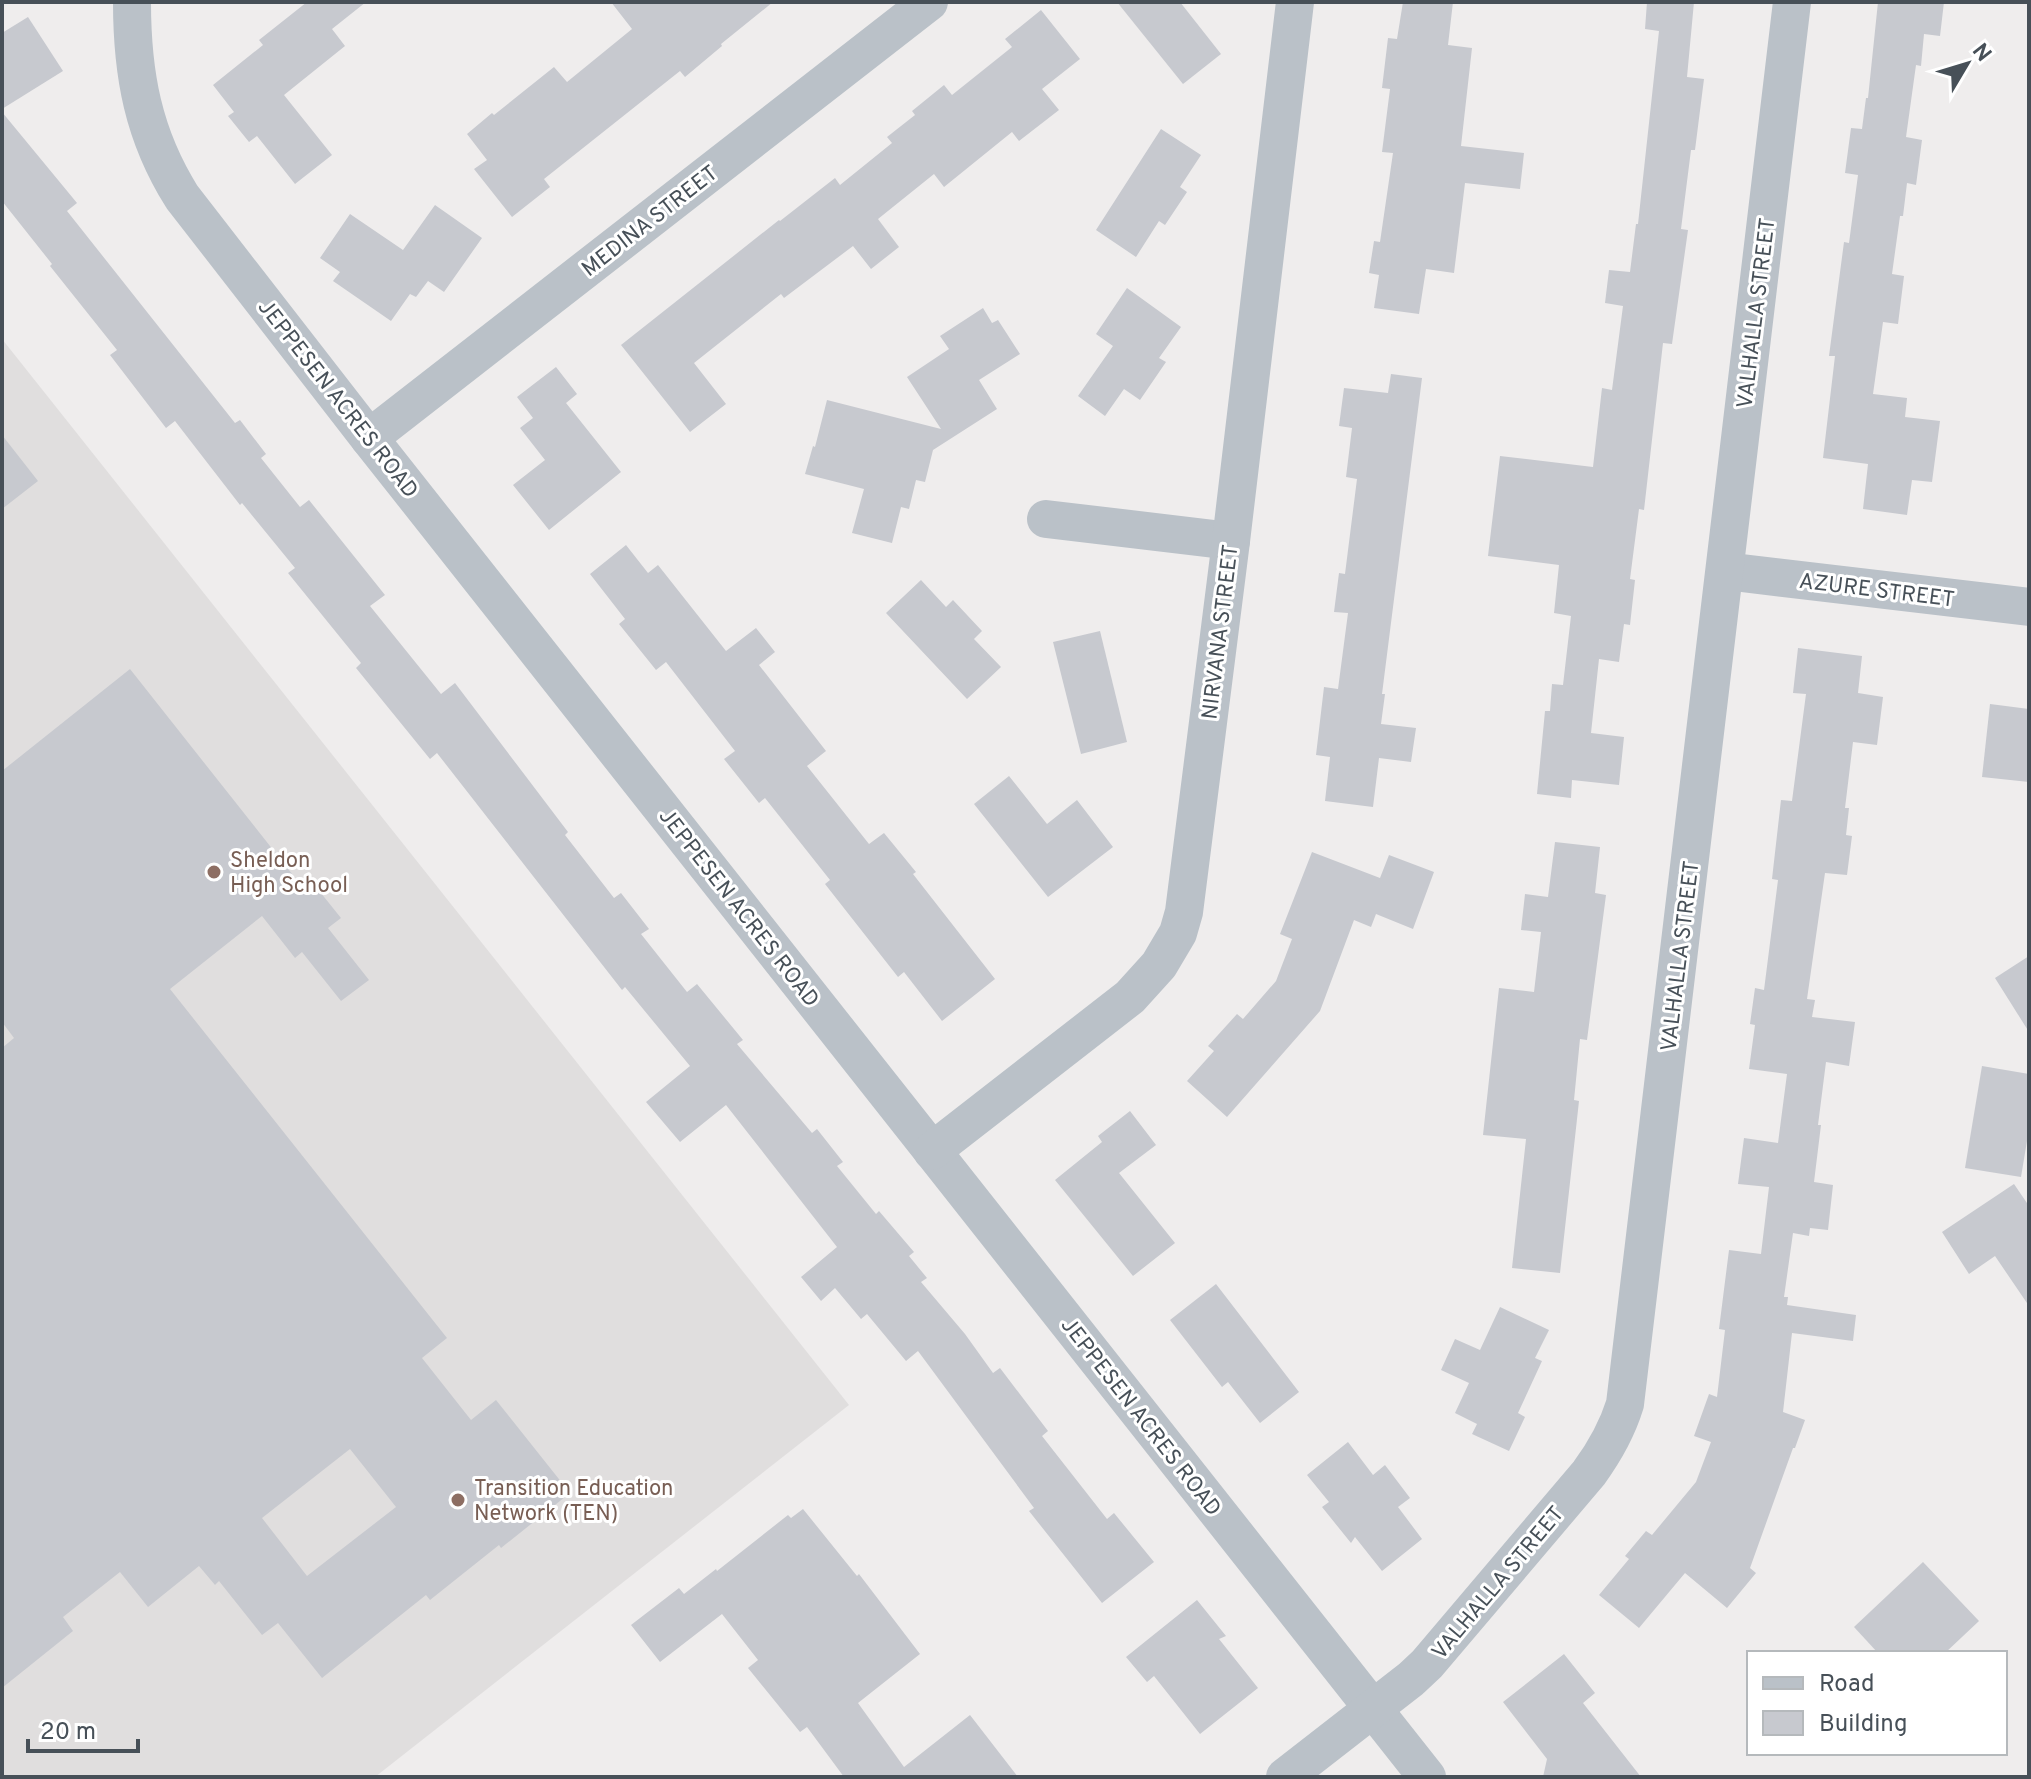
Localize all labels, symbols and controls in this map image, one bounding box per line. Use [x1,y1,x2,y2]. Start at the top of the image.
north arrow [1927,24,2007,104]
text: N [1965,39,1996,68]
street label: MEDINA STREET [577,160,724,283]
street label: VALHALLA STREET [1732,216,1783,410]
street label: JEPPESEN ACRES ROAD [251,295,423,504]
street label: NIRVANA STREET [1197,543,1246,721]
street label: AZURE STREET [1797,569,1956,614]
street label: JEPPESEN ACRES ROAD [652,804,824,1013]
place label: Sheldon High School [230,848,348,900]
street label: VALHALLA STREET [1656,859,1707,1053]
marker: Sheldon High School [205,863,223,881]
street label: JEPPESEN ACRES ROAD [1054,1313,1226,1522]
place label: Transition Education Network (TEN) [474,1476,673,1528]
marker: Transition Education Network (TEN) [449,1491,467,1509]
street label: VALHALLA STREET [1427,1501,1571,1666]
legend [1747,1651,2007,1755]
text: Road [1819,1670,1875,1700]
scale bar [28,1703,138,1753]
text: Building [1819,1710,1908,1740]
text: 20 m [40,1718,96,1748]

